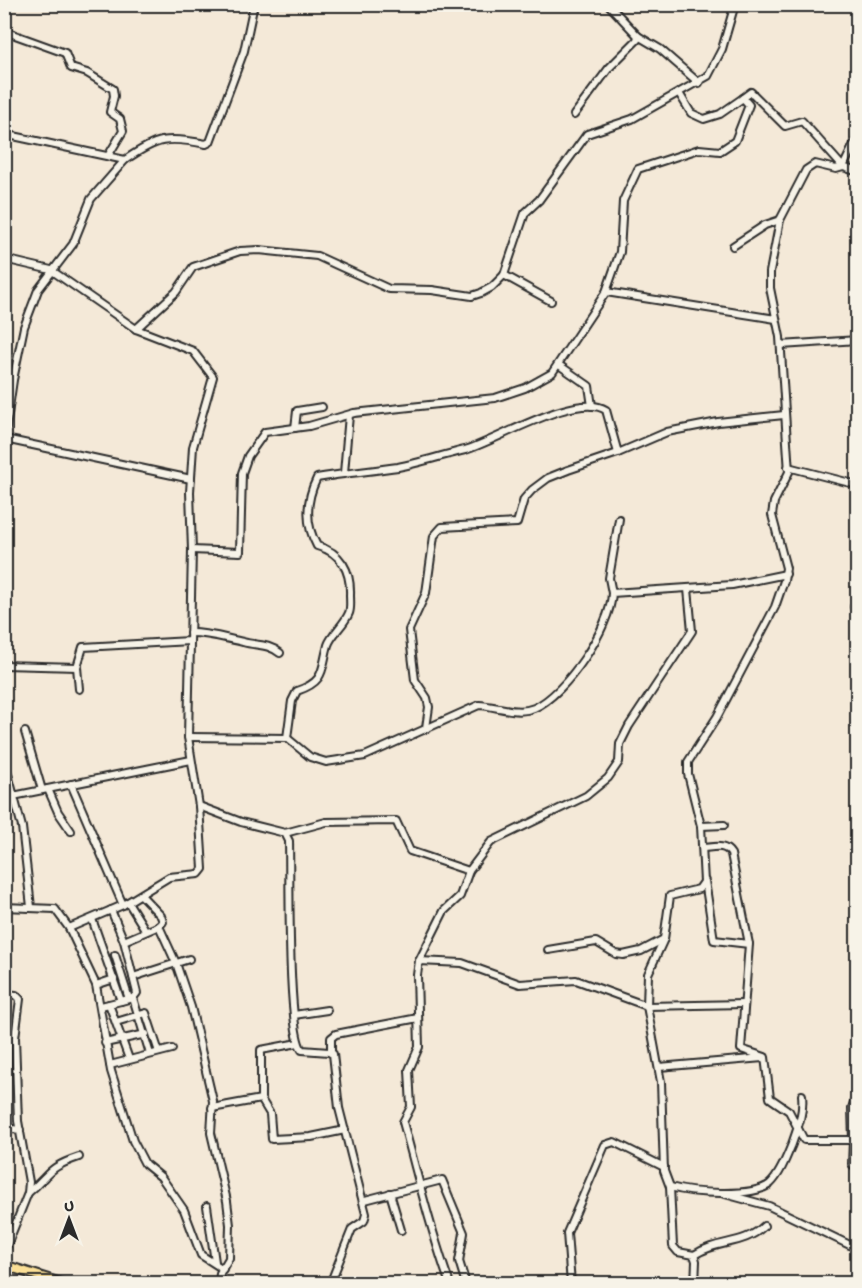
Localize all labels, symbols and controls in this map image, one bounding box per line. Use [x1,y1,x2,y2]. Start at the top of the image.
north arrow [39,1189,99,1249]
text: U [64,1198,74,1217]

